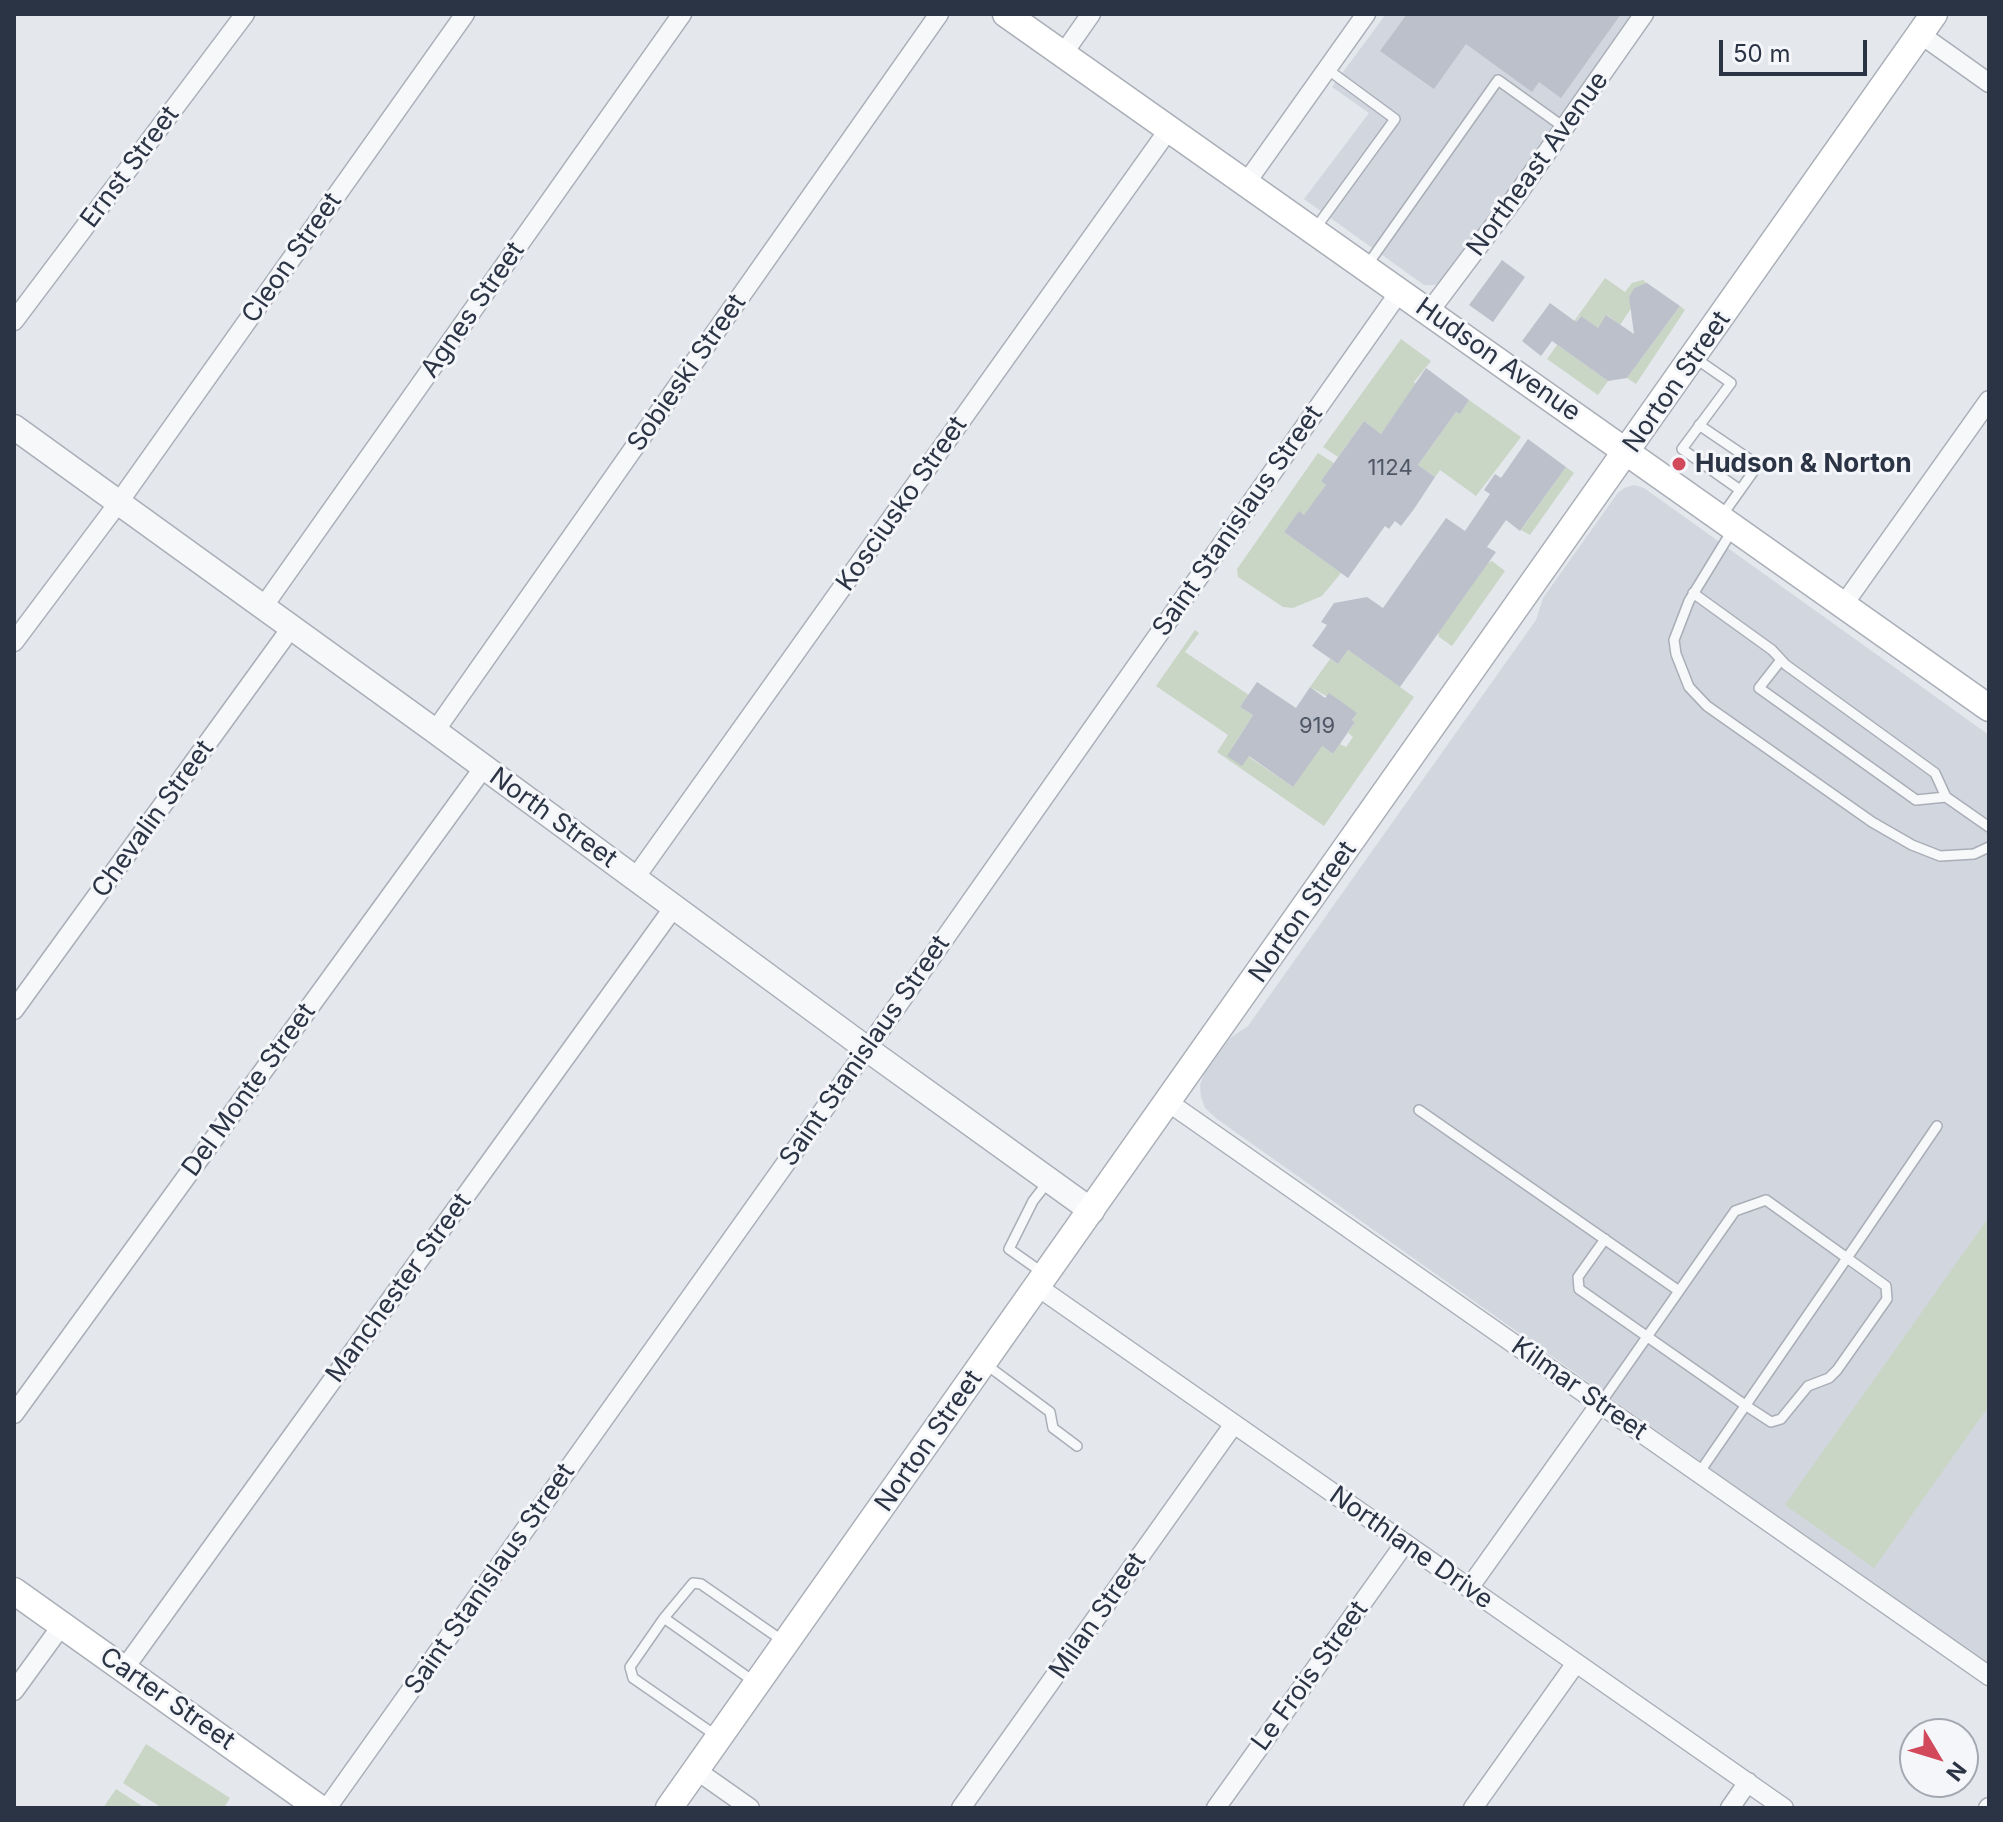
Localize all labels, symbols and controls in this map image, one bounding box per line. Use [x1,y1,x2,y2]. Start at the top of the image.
scale bar [1723,24,1871,74]
text: 50 m [1733,39,1791,68]
street label: Northeast Avenue [1461,66,1615,262]
street label: Ernst Street [74,100,186,234]
street label: Cleon Street [236,187,348,329]
street label: Agnes Street [415,236,531,384]
street label: Sobieski Street [621,288,753,458]
street label: Hudson Avenue [1410,292,1586,428]
street label: Norton Street [1617,305,1737,459]
street label: Saint Stanislaus Street [1146,400,1330,642]
street label: Kosciusko Street [830,411,974,597]
place label: Hudson & Norton [1695,448,1912,480]
house number: 1124 [1367,455,1413,481]
marker: Hudson & Norton [1670,455,1688,473]
house number: 919 [1299,713,1335,739]
street label: Chevalin Street [85,734,221,904]
street label: North Street [483,761,623,875]
street label: Norton Street [1243,835,1363,989]
street label: Saint Stanislaus Street [773,930,957,1172]
street label: Del Monte Street [176,997,322,1183]
street label: Manchester Street [320,1187,478,1389]
street label: Kilmar Street [1505,1331,1653,1447]
street label: Norton Street [869,1364,989,1518]
street label: Saint Stanislaus Street [398,1458,582,1700]
street label: Northlane Drive [1323,1480,1499,1616]
street label: Milan Street [1043,1547,1153,1685]
street label: Le Frois Street [1245,1595,1375,1757]
street label: Carter Street [93,1641,241,1757]
north arrow [1899,1718,1979,1798]
text: N [1941,1757,1972,1786]

